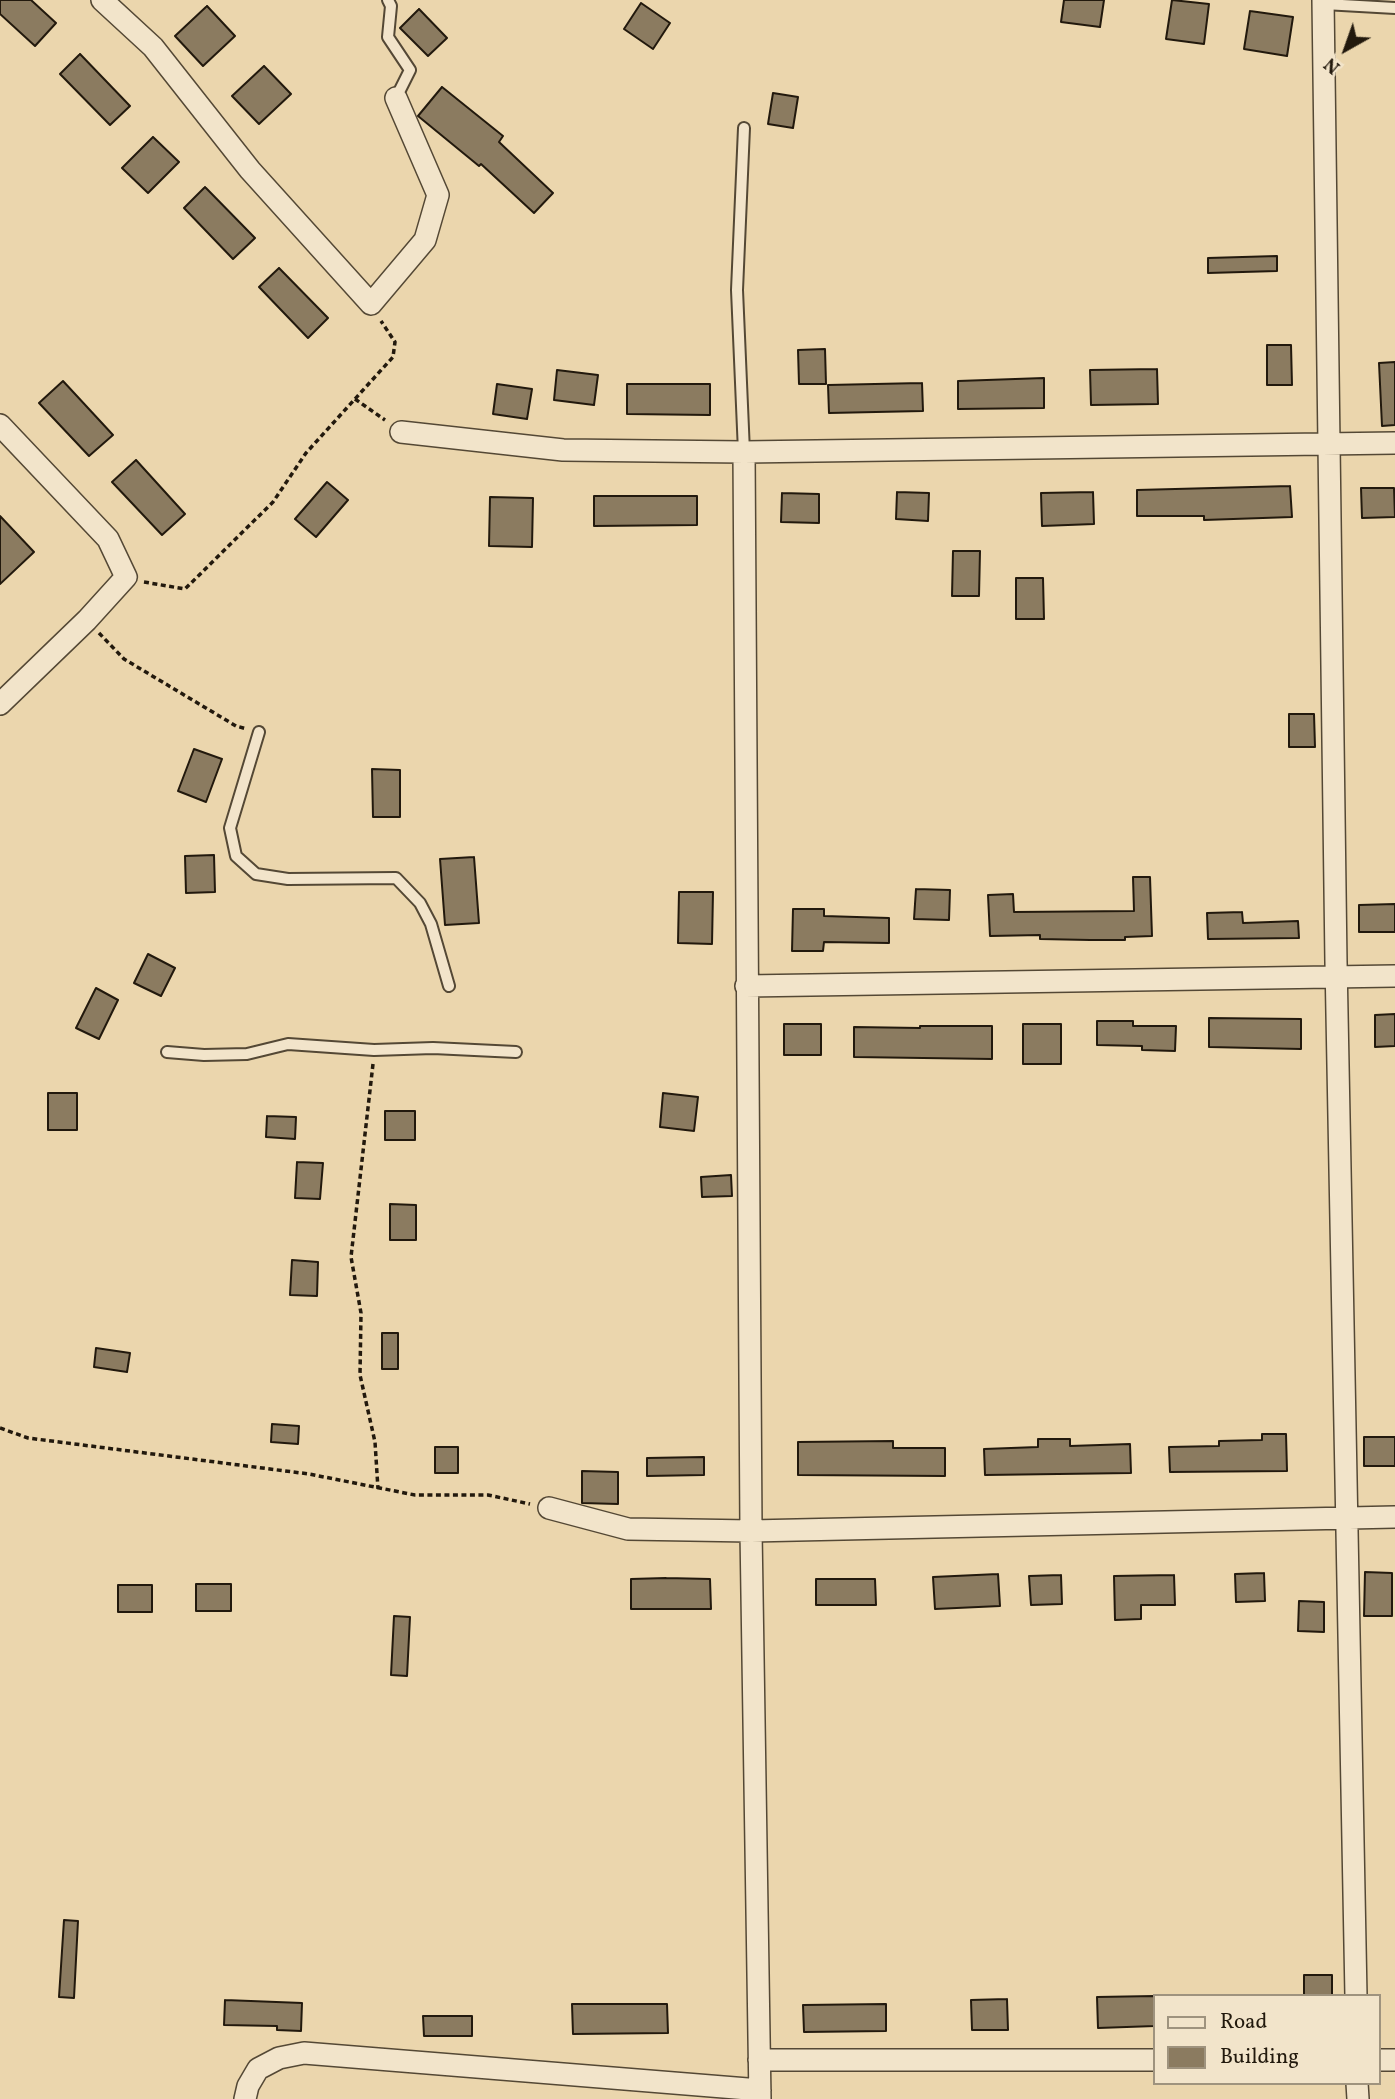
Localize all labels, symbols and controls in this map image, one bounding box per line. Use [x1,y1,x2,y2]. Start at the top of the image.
north arrow [1311,14,1381,84]
text: N [1319,51,1346,79]
legend [1154,1994,1381,2085]
text: Road [1220,2008,1267,2037]
text: Building [1220,2043,1299,2072]

